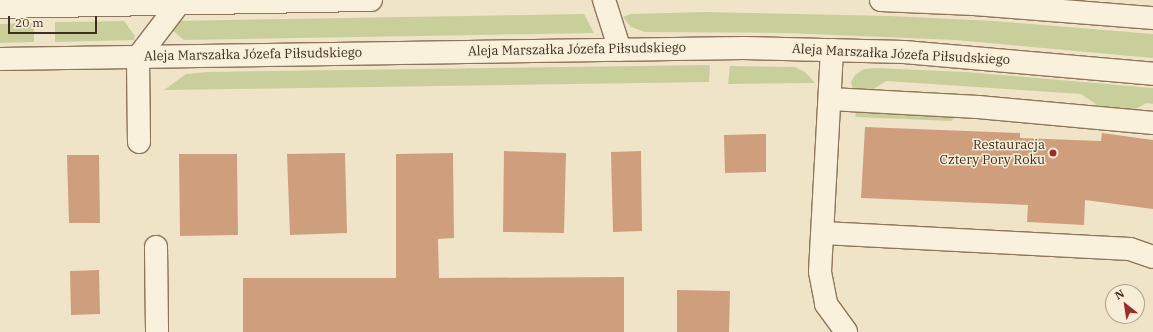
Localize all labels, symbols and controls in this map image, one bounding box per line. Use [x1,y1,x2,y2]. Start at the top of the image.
scale bar [10,8,99,34]
text: 20 m [15,15,44,30]
street label: Aleja Marszałka Józefa Piłsudskiego [468,40,686,60]
street label: Aleja Marszałka Józefa Piłsudskiego [792,41,1010,69]
street label: Aleja Marszałka Józefa Piłsudskiego [144,45,362,65]
place label: Restauracja Cztery Pory Roku [940,138,1045,169]
marker: Restauracja Cztery Pory Roku [1048,148,1058,158]
north arrow [1105,284,1145,324]
text: N [1112,286,1127,303]

